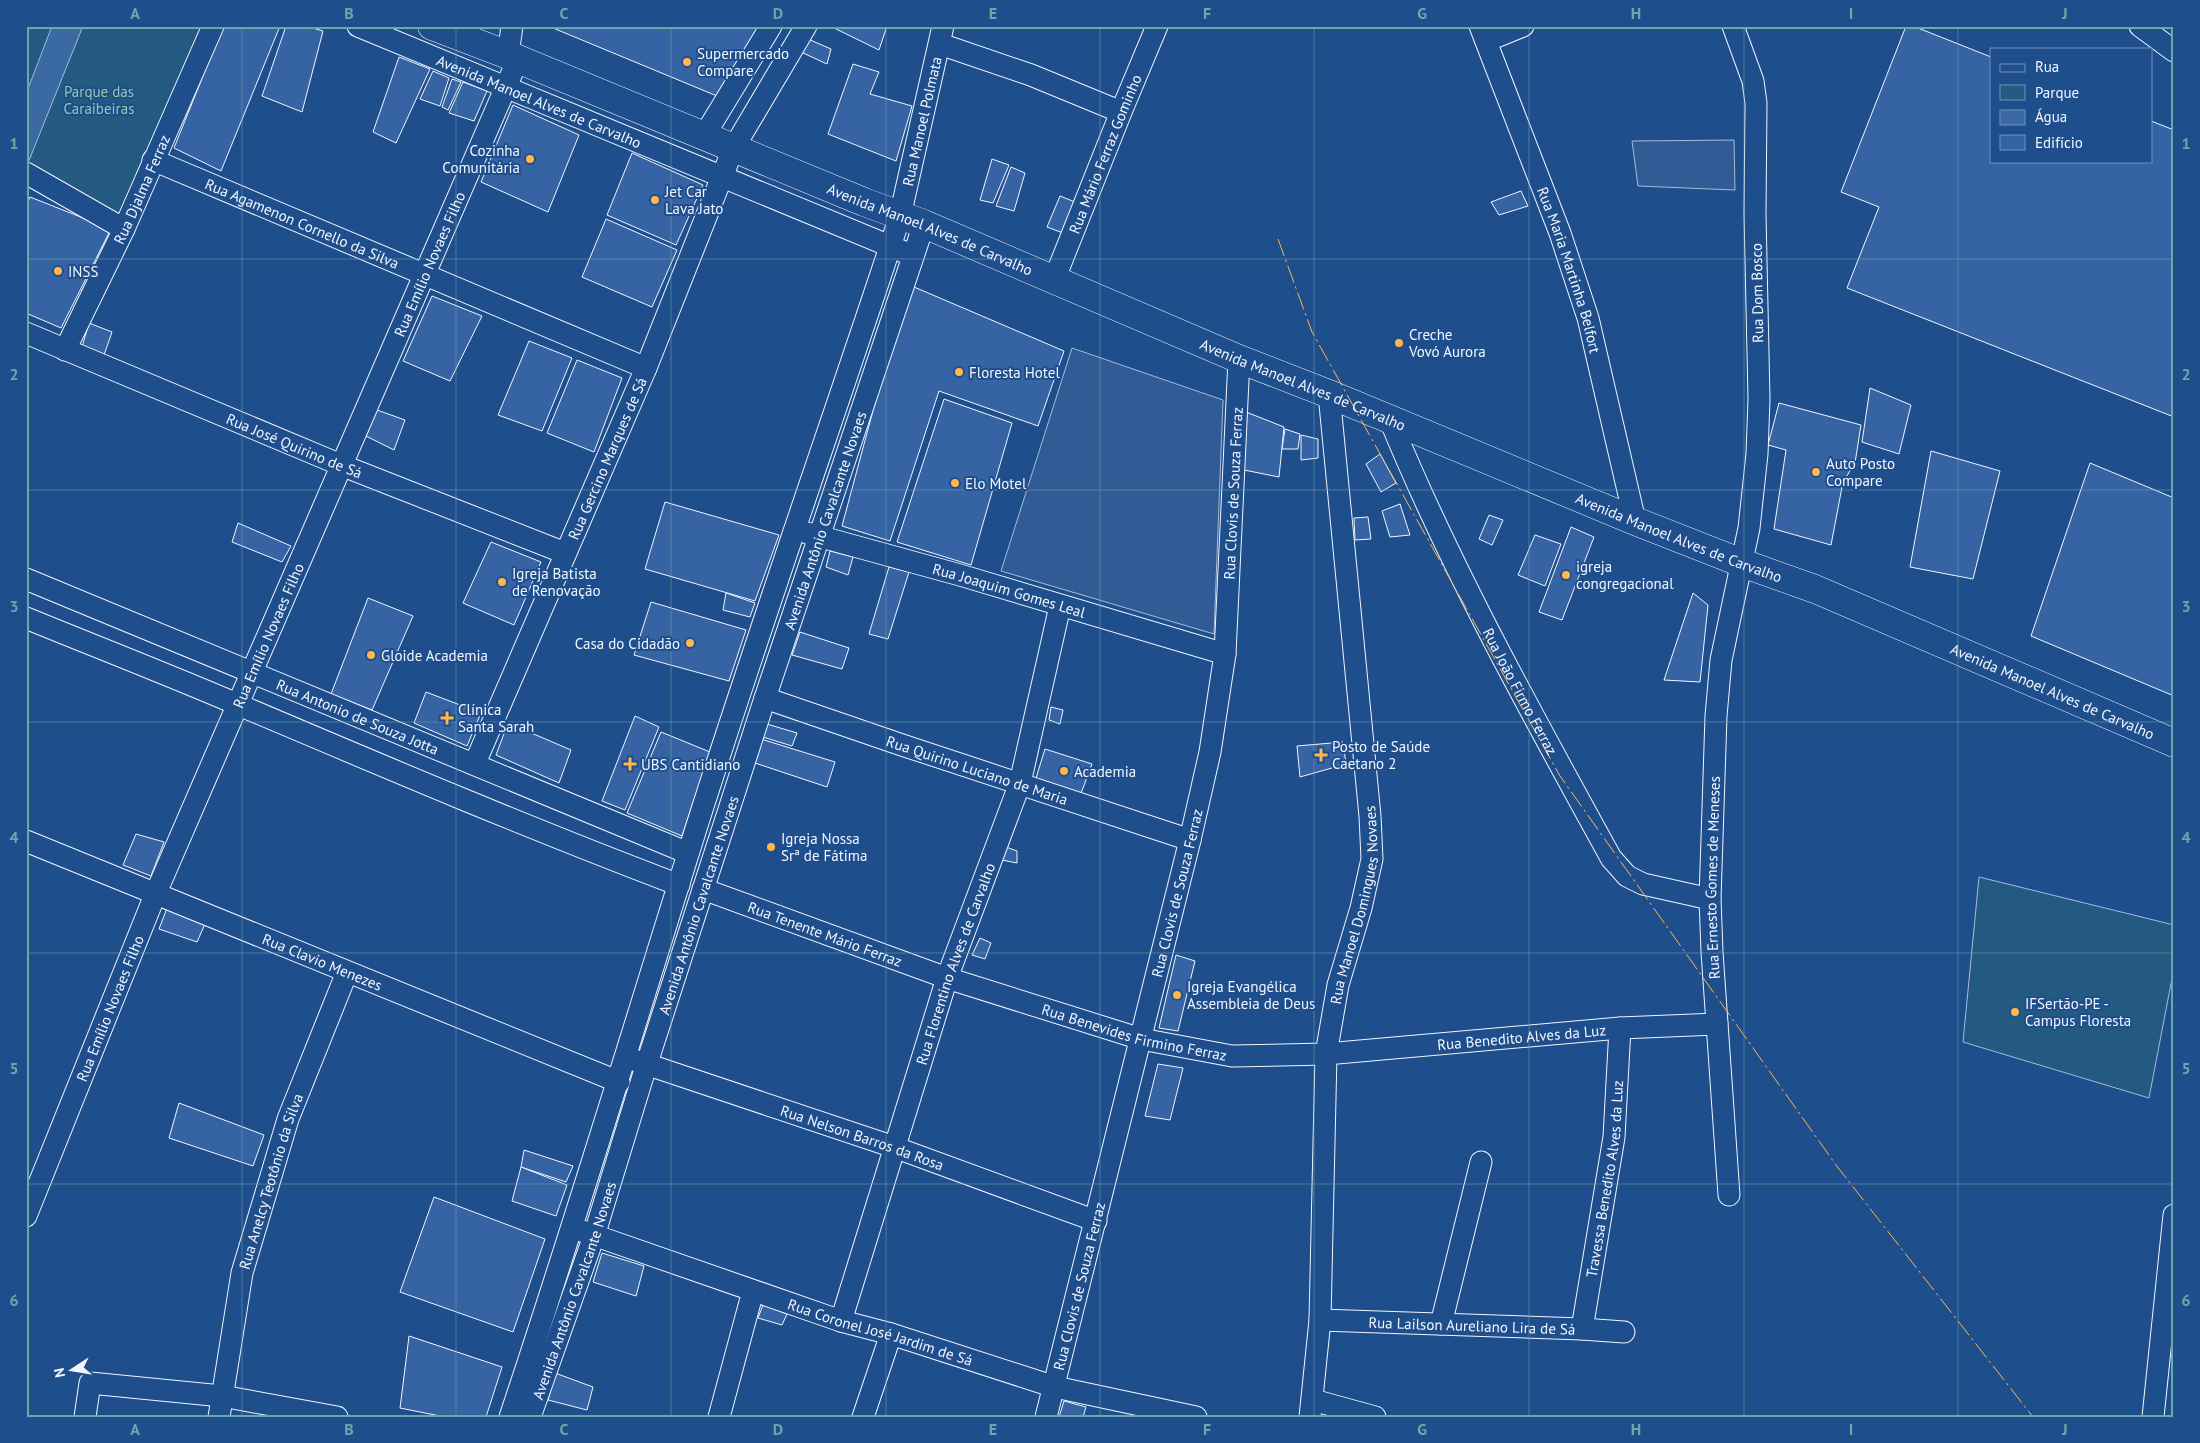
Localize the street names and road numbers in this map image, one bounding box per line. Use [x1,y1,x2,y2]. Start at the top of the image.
street label: Avenida Manoel Alves de Carvalho [434,50,644,152]
street label: Rua Manoel Polmata [898,55,945,188]
street label: Rua Mário Ferraz Gominho [1064,71,1145,236]
street label: Rua Djalma Ferraz [109,132,174,247]
street label: Rua Agamenon Cornello da Silva [202,174,402,272]
street label: Avenida Manoel Alves de Carvalho [825,179,1036,279]
street label: Rua Maria Martinha Belfort [1533,184,1605,355]
street label: Rua Emílio Novaes Filho [389,188,469,339]
street label: Rua Dom Bosco [1747,243,1767,343]
street label: Avenida Manoel Alves de Carvalho [1197,334,1409,434]
street label: Rua Gercino Marques de Sá [563,374,650,542]
street label: Rua Clovis de Souza Ferraz [1219,407,1246,580]
street label: Rua José Quirino de Sá [224,409,365,482]
street label: Avenida Antônio Cavalcante Novaes [779,409,870,632]
street label: Avenida Manoel Alves de Carvalho [1573,488,1785,586]
street label: Rua Joaquim Gomes Leal [931,558,1088,622]
street label: Rua Emílio Novaes Filho [228,560,308,711]
street label: Rua João Firmo Ferraz [1479,624,1562,758]
street label: Avenida Manoel Alves de Carvalho [1948,639,2157,743]
street label: Rua Antonio de Souza Jotta [274,674,442,758]
street label: Rua Quirino Luciano de Maria [884,731,1070,809]
street label: Rua Ernesto Gomes de Meneses [1700,776,1724,980]
street label: Avenida Antônio Cavalcante Novaes [654,793,742,1017]
street label: Rua Manoel Domingues Novaes [1325,805,1382,1005]
street label: Rua Clovis de Souza Ferraz [1147,807,1206,979]
street label: Rua Florentino Alves de Carvalho [911,860,999,1067]
street label: Rua Tenente Mário Ferraz [745,897,905,970]
street label: Rua Clavio Menezes [260,929,385,994]
street label: Rua Emílio Novaes Filho [72,932,147,1084]
street label: Rua Benevides Firmino Ferraz [1039,999,1229,1064]
street label: Rua Benedito Alves da Luz [1436,1020,1607,1054]
street label: Travessa Benedito Alves da Luz [1581,1080,1627,1279]
street label: Rua Anelcy Teotônio da Silva [234,1090,307,1271]
street label: Rua Nelson Barros da Rosa [778,1100,947,1174]
street label: Avenida Antônio Cavalcante Novaes [528,1179,620,1402]
street label: Rua Clovis de Souza Ferraz [1049,1200,1109,1372]
street label: Rua Coronel José Jardim de Sá [785,1294,975,1369]
street label: Rua Lailson Aureliano Lira de Sá [1368,1312,1576,1338]

